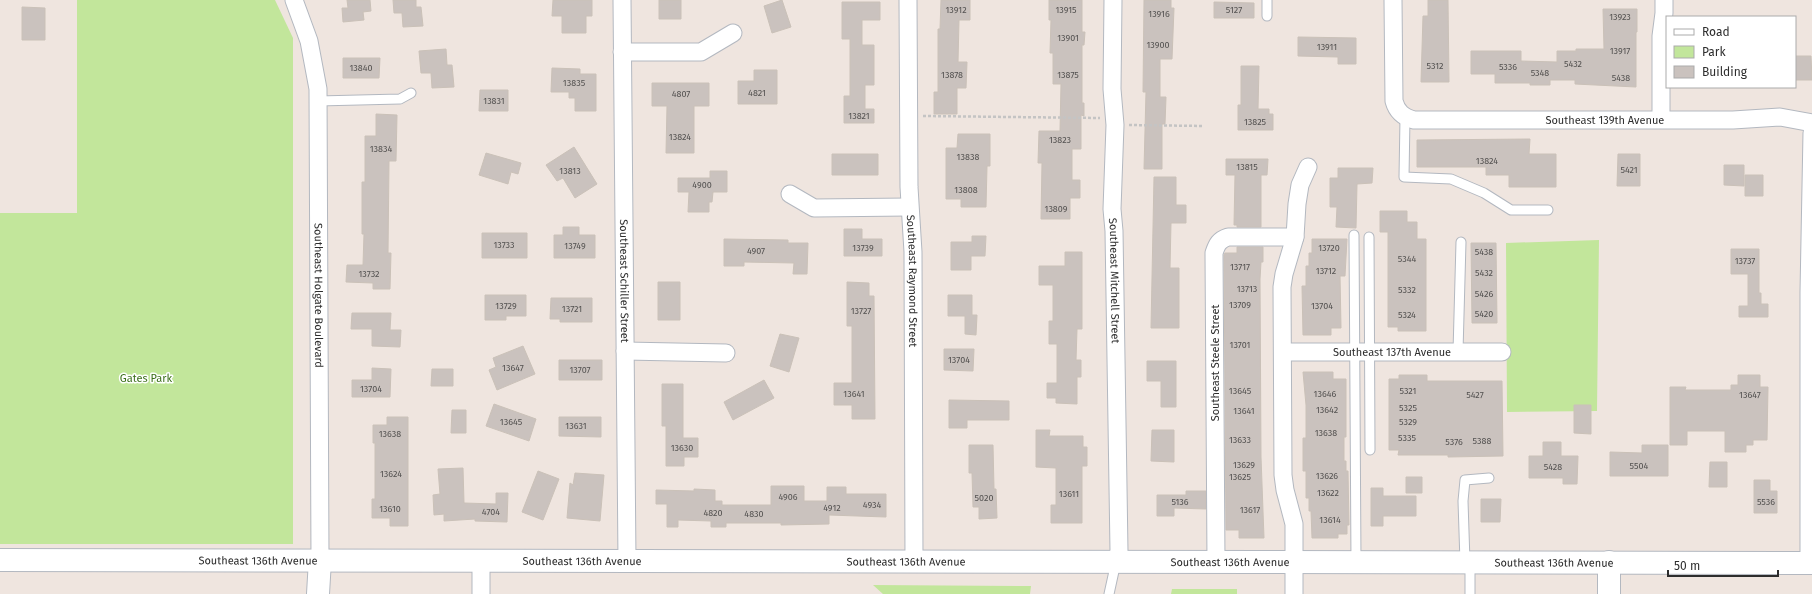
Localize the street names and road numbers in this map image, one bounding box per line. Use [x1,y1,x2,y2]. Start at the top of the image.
street label: Southeast 139th Avenue [1545,114,1664,127]
street label: Southeast Raymond Street [904,214,920,347]
street label: Southeast Mitchell Street [1106,217,1122,344]
street label: Southeast Schiller Street [617,219,632,343]
street label: Southeast Holgate Boulevard [312,223,326,368]
street label: Southeast Steele Street [1209,305,1222,421]
street label: Southeast 137th Avenue [1333,346,1451,359]
street label: Southeast 136th Avenue [198,554,318,567]
street label: Southeast 136th Avenue [522,554,642,568]
street label: Southeast 136th Avenue [846,555,966,568]
street label: Southeast 136th Avenue [1170,555,1290,569]
street label: Southeast 136th Avenue [1494,556,1614,569]

